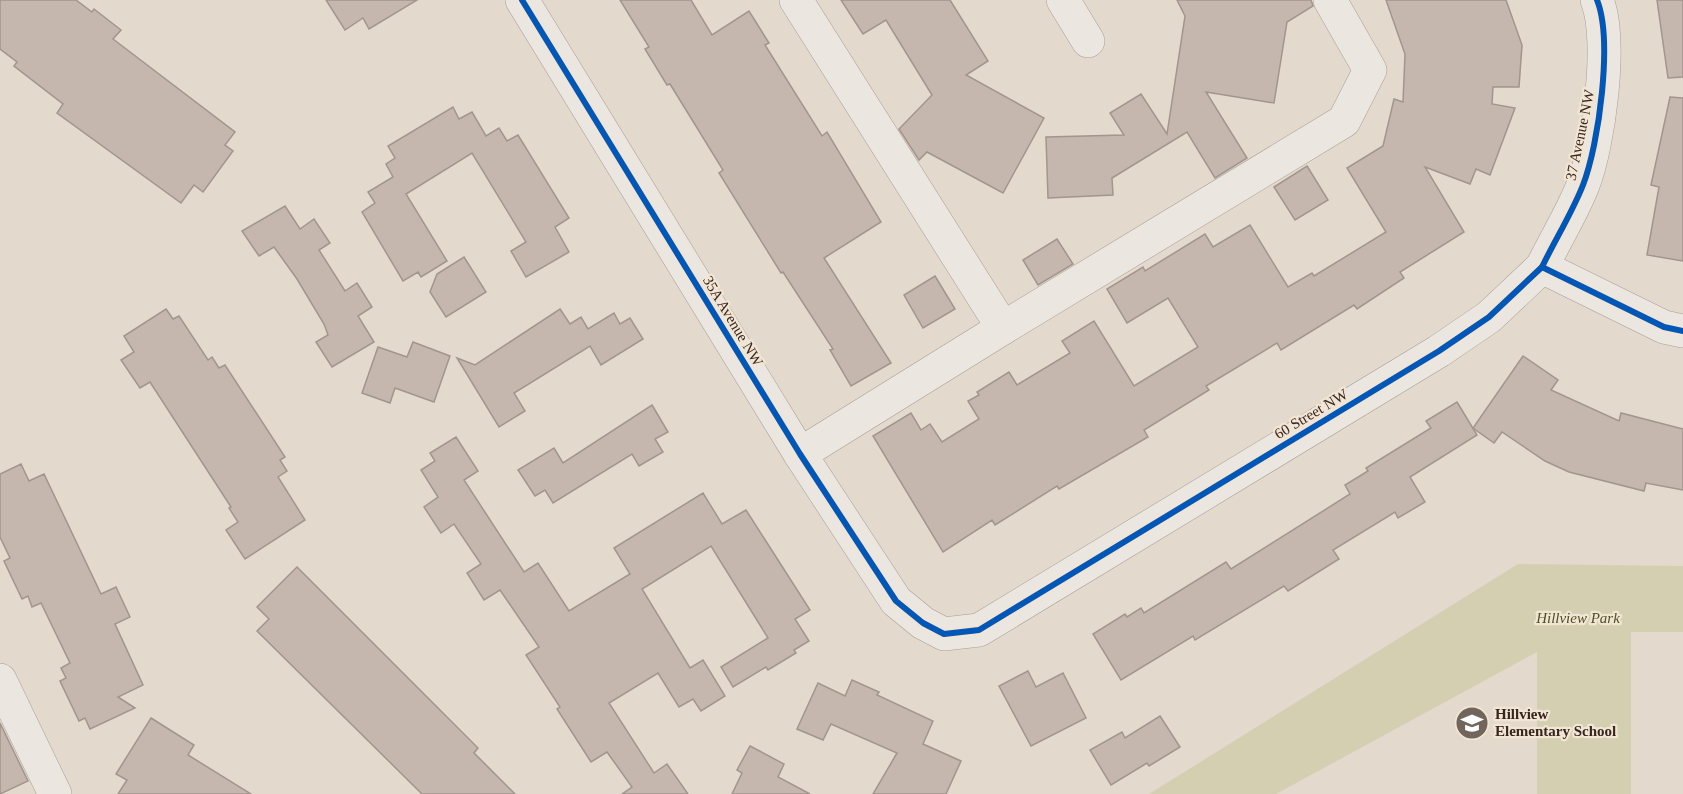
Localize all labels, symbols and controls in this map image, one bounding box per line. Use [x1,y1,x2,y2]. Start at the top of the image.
street label: 37 Avenue NW [1563,87,1598,182]
street label: 35A Avenue NW [700,273,767,370]
street label: 60 Street NW [1272,385,1351,442]
park label: Hillview Park [1535,610,1620,626]
school or university icon: Hillview Elementary School [1454,705,1490,741]
place label: Hillview Elementary School [1495,706,1616,739]

